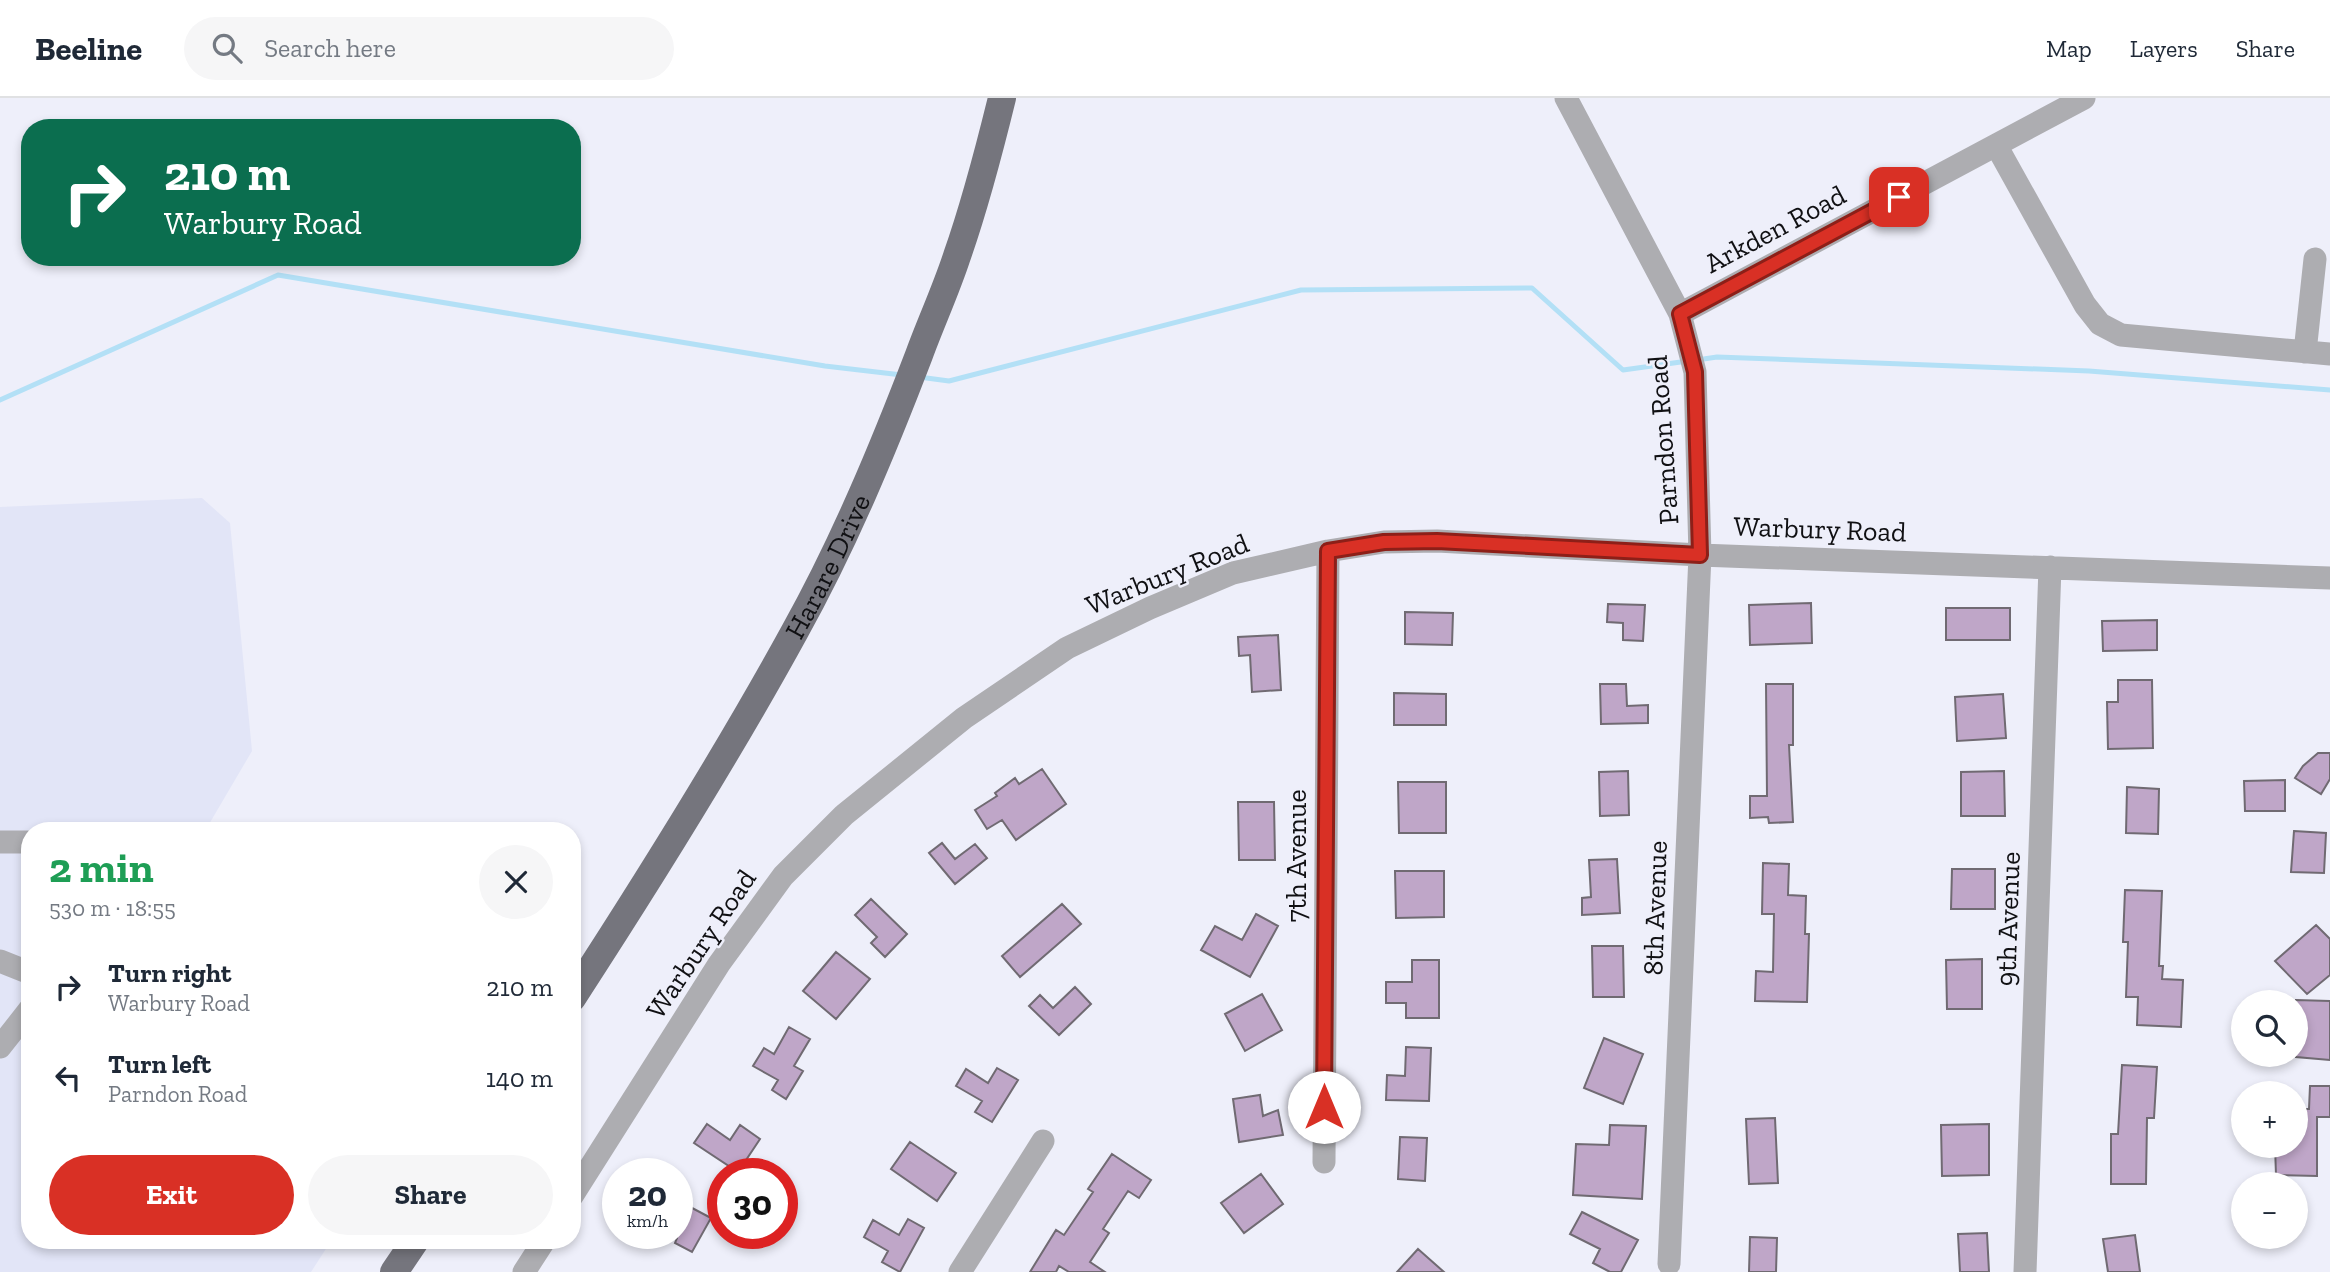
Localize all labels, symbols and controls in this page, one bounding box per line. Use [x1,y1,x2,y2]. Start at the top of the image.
search box [184,17,674,80]
text: Beeline [35,29,142,68]
icon: search [208,29,246,67]
text: Search here [264,32,396,64]
text: Map [2046,34,2092,63]
text: Layers [2130,34,2198,63]
text: Share [2236,34,2295,63]
text: 210 m [164,144,290,203]
icon: right [49,147,140,238]
pin [1869,167,1929,227]
street label: Arkden Road [1699,178,1851,280]
icon: arrive [1880,178,1918,216]
text: Warbury Road [164,204,362,242]
street label: Parndon Road [1641,354,1685,526]
street label: Harare Drive [778,489,877,644]
street label: Warbury Road [1733,509,1907,549]
street label: Warbury Road [1081,526,1253,622]
street label: 7th Avenue [1280,789,1313,923]
street label: 8th Avenue [1636,840,1674,976]
text: 2 min [49,842,154,893]
button: close [479,845,553,919]
street label: 9th Avenue [1989,851,2027,987]
street label: Warbury Road [639,863,763,1025]
text: 530 m · 18:55 [49,894,176,922]
text: Turn right [108,957,231,989]
icon: right [49,968,87,1006]
text: 210 m [486,971,553,1003]
text: Warbury Road [108,989,250,1017]
map controls [2231,990,2308,1249]
button: search [2231,990,2308,1067]
text: Turn left [108,1048,211,1080]
icon: left [49,1059,87,1097]
text: 140 m [486,1062,553,1094]
position arrow [1287,1070,1361,1144]
text: Parndon Road [108,1080,247,1108]
button: + [2231,1081,2308,1158]
button: Exit [49,1155,294,1235]
button: Share [308,1155,553,1235]
speed limit sign: 30 [707,1158,798,1249]
button: − [2231,1172,2308,1249]
text: 20 [628,1173,667,1215]
text: km/h [627,1210,668,1232]

